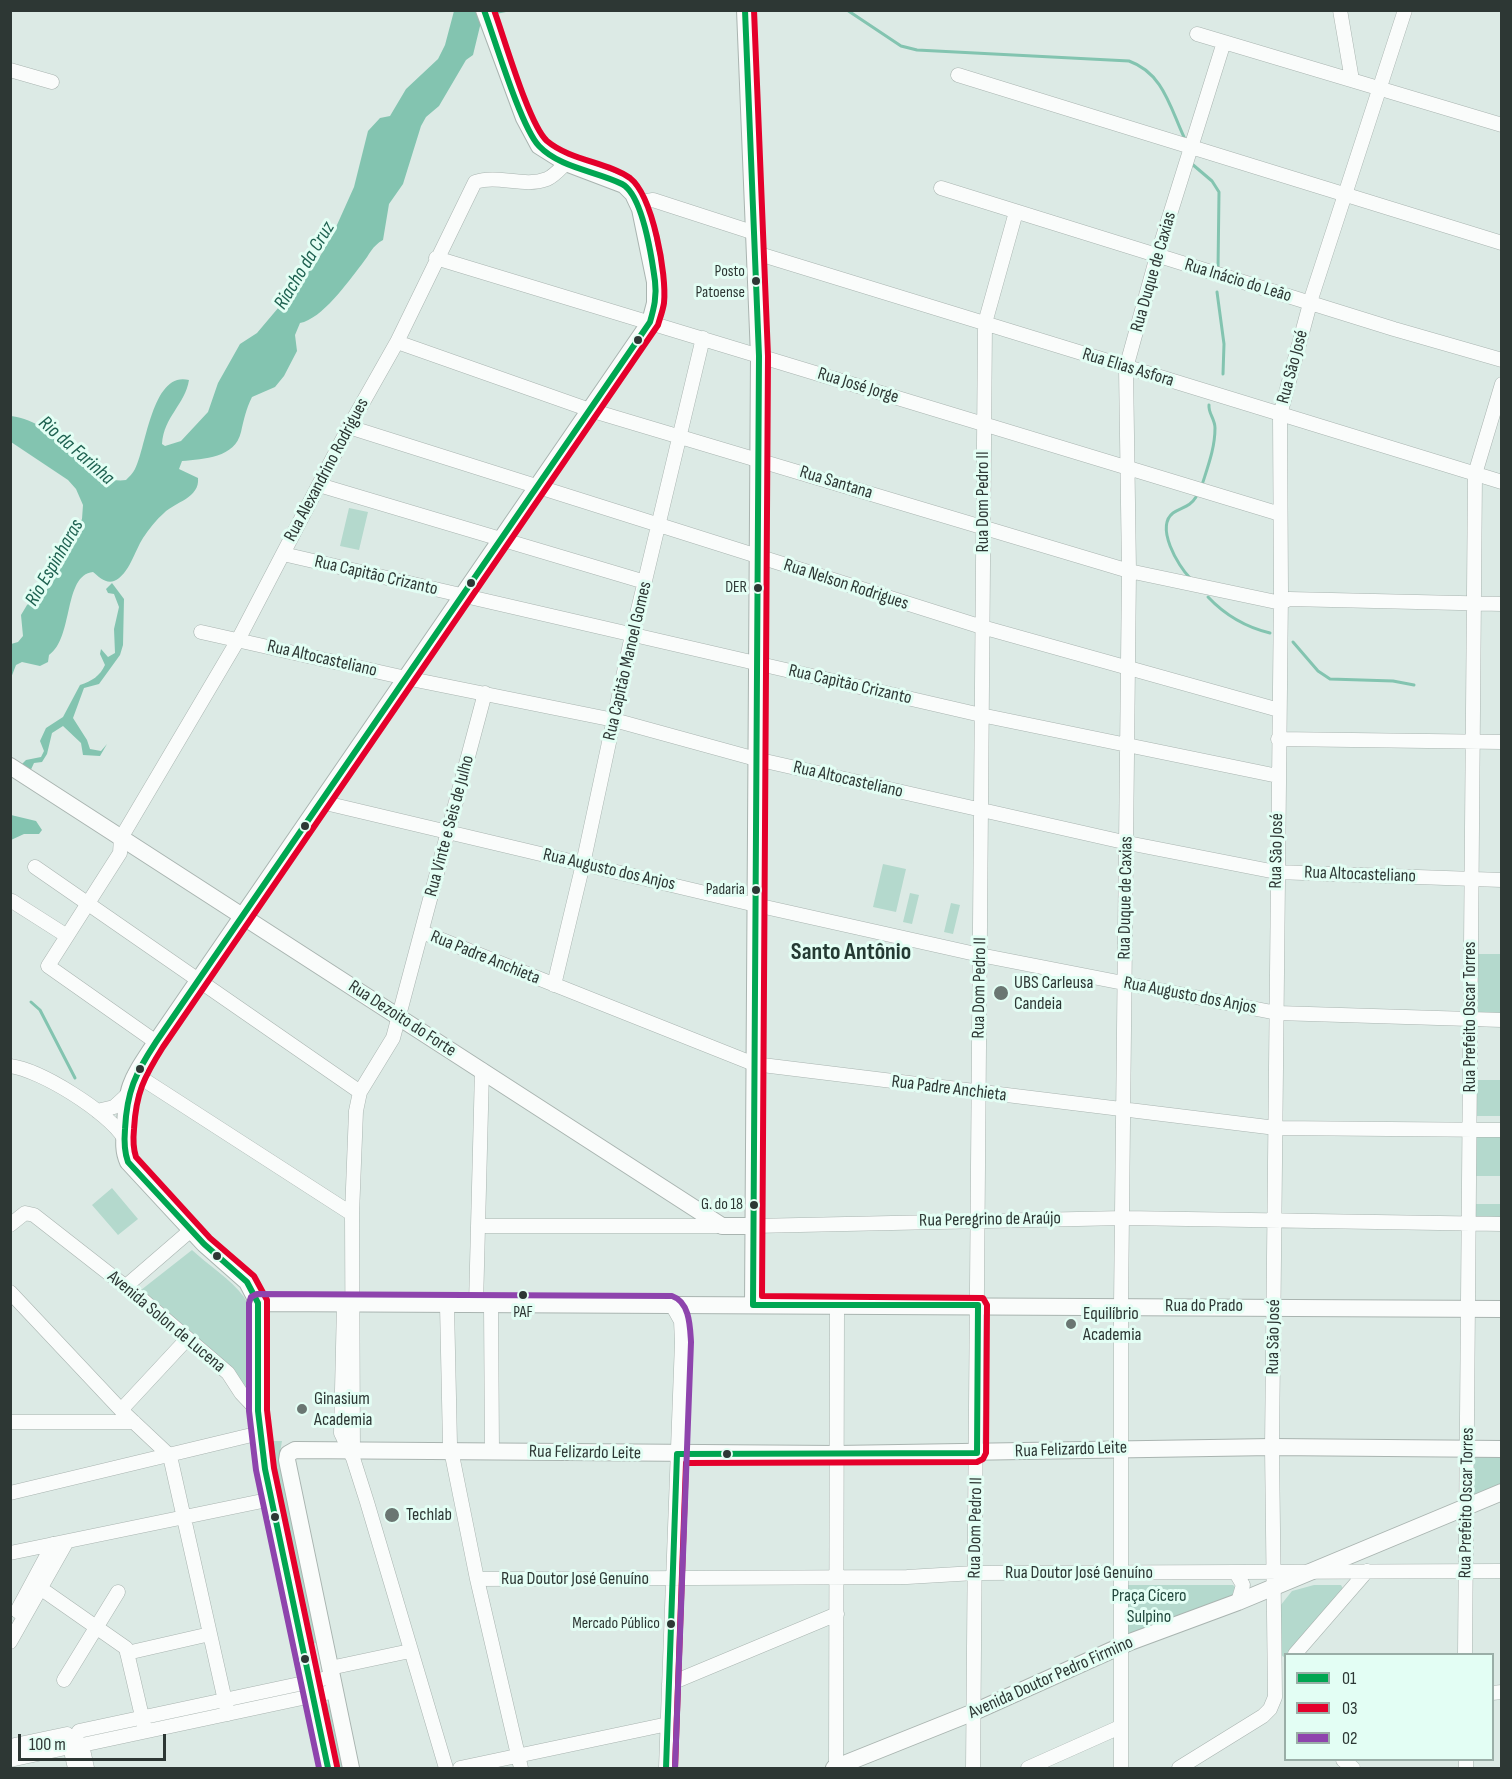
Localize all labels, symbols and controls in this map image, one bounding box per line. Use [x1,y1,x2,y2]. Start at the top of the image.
street label: Rua Duque de Caxias [1127,210,1181,334]
water label: Riacho da Cruz [269,218,341,314]
street label: Rua Inácio do Leão [1182,254,1294,308]
place label: Posto Patoense [695,262,745,300]
marker: Posto Patoense [750,275,762,287]
street label: Rua São José [1273,328,1313,406]
unlabelled marker [632,334,644,346]
street label: Rua Elias Asfora [1080,344,1176,392]
street label: Rua José Jorge [815,363,901,409]
street label: Rua Alexandrino Rodrigues [280,395,374,545]
water label: Rio da Farinha [33,412,119,490]
street label: Rua Dom Pedro II [972,451,994,553]
street label: Rua Santana [797,462,875,504]
water label: Rio Espinharas [21,515,89,611]
street label: Rua Capitão Crizanto [312,551,440,601]
street label: Rua Nelson Rodrigues [781,555,911,615]
unlabelled marker [465,577,477,589]
place label: DER [725,578,747,598]
street label: Rua Capitão Manoel Gomes [599,579,657,743]
marker: DER [752,582,764,594]
street label: Rua Altocasteliano [265,636,379,682]
street label: Rua Capitão Crizanto [786,660,914,710]
street label: Rua Vinte e Seis de Julho [421,753,479,899]
street label: Rua Altocasteliano [791,757,905,803]
street label: Rua São José [1266,813,1288,889]
unlabelled marker [299,820,311,832]
street label: Rua Duque de Caxias [1114,836,1138,960]
street label: Rua Augusto dos Anjos [541,844,677,896]
street label: Rua Altocasteliano [1304,862,1416,888]
place label: Padaria [706,880,745,900]
marker: Padaria [750,884,762,896]
street label: Rua Padre Anchieta [427,926,543,990]
street label: Rua Dom Pedro II [968,937,992,1039]
district label: Santo Antônio [791,939,911,967]
street label: Rua Prefeito Oscar Torres [1459,941,1481,1093]
place label: UBS Carleusa Candeia [1014,972,1093,1014]
street label: Rua Augusto dos Anjos [1122,973,1258,1019]
street label: Rua Dezoito do Forte [344,976,460,1062]
marker: UBS Carleusa Candeia [992,984,1010,1002]
unlabelled marker [134,1063,146,1075]
street label: Rua Padre Anchieta [890,1071,1008,1107]
place label: G. do 18 [701,1195,743,1215]
marker: G. do 18 [748,1199,760,1211]
street label: Rua Peregrino de Araújo [919,1208,1061,1232]
unlabelled marker [211,1250,223,1262]
street label: Avenida Solon de Lucena [103,1266,229,1378]
marker: PAF [517,1289,529,1301]
street label: Rua do Prado [1165,1295,1243,1317]
street label: Rua São José [1263,1299,1285,1375]
place label: PAF [513,1303,533,1323]
place label: Equilíbrio Academia [1083,1303,1141,1346]
marker: Equilíbrio Academia [1064,1317,1078,1331]
place label: Ginasium Academia [314,1388,372,1430]
marker: Ginasium Academia [295,1402,309,1416]
street label: Rua Prefeito Oscar Torres [1455,1427,1479,1579]
street label: Rua Felizardo Leite [1015,1437,1127,1463]
street label: Rua Felizardo Leite [529,1441,641,1465]
unlabelled marker [721,1448,733,1460]
street label: Rua Dom Pedro II [964,1477,988,1579]
place label: Techlab [406,1504,452,1526]
marker: Techlab [383,1506,401,1524]
unlabelled marker [269,1511,281,1523]
street label: Rua Doutor José Genuíno [1005,1562,1153,1584]
street label: Rua Doutor José Genuíno [501,1568,649,1590]
park label: Praça Cícero Sulpino [1112,1585,1186,1628]
place label: Mercado Público [572,1614,660,1634]
marker: Mercado Público [665,1618,677,1630]
street label: Avenida Doutor Pedro Firmino [965,1632,1137,1724]
unlabelled marker [299,1653,311,1665]
legend [1284,1653,1494,1761]
text: 01 [1342,1668,1356,1689]
text: 03 [1342,1698,1358,1719]
scale bar [21,1722,170,1760]
text: 02 [1342,1728,1357,1749]
text: 100 m [29,1734,66,1755]

